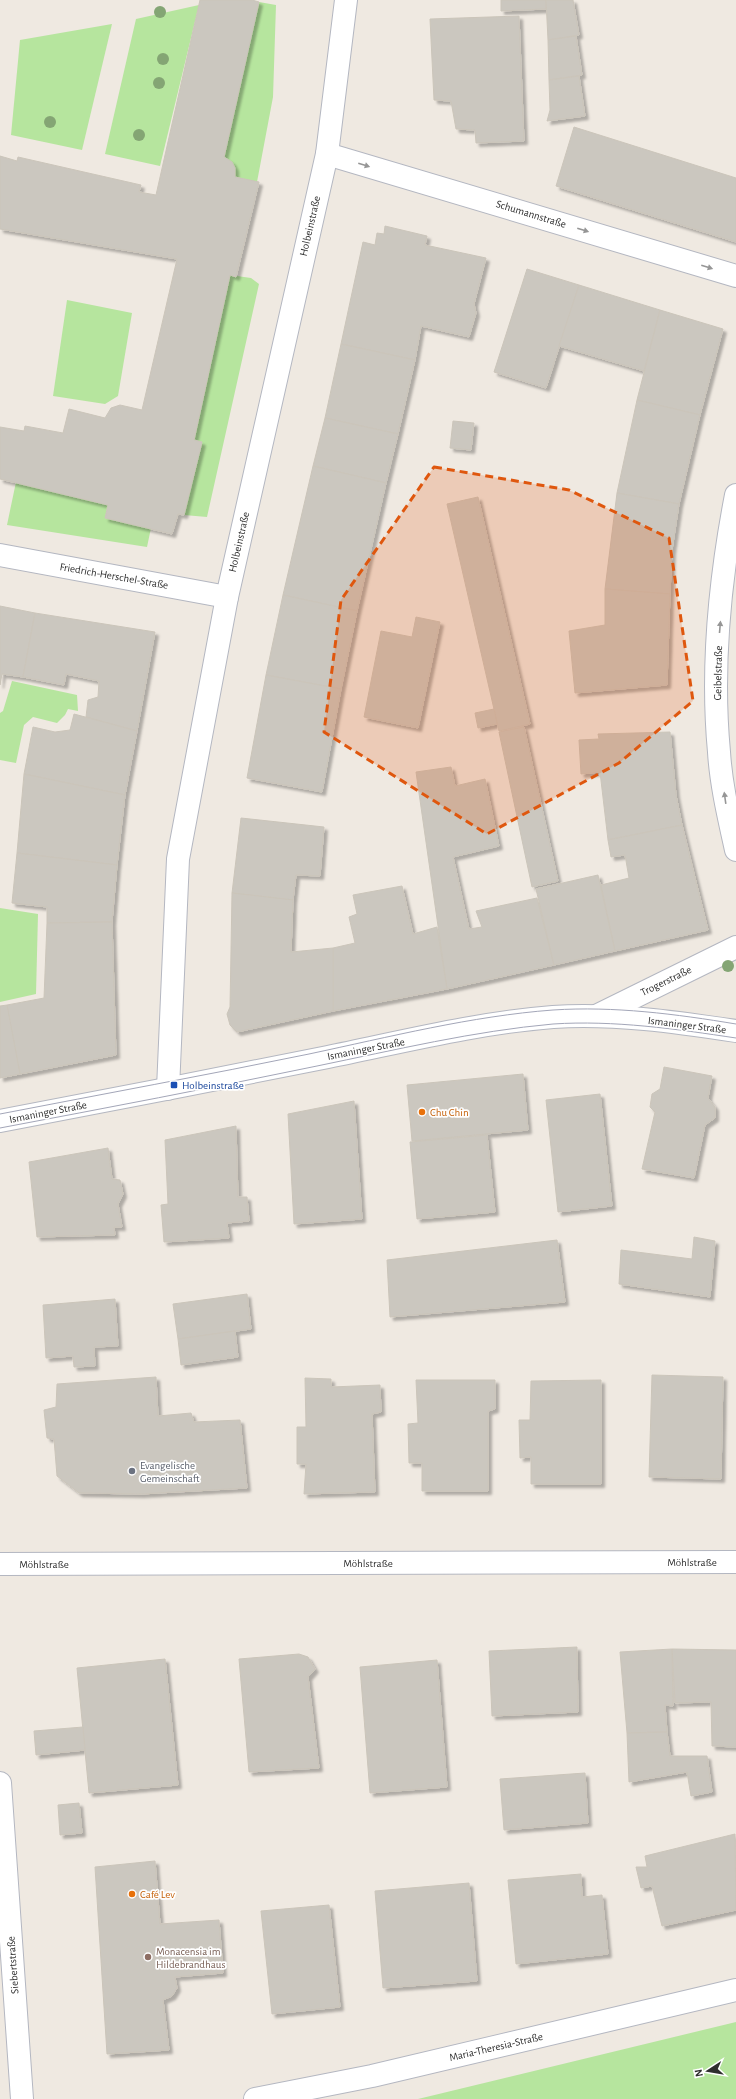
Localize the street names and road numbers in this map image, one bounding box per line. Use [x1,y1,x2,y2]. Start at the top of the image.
street label: Holbeinstraße [298,195,322,257]
street label: Schumannstraße [495,198,567,230]
street label: Holbeinstraße [227,511,251,573]
street label: Friedrich-Herschel-Straße [59,561,169,591]
street label: Geibelstraße [712,645,724,701]
street label: Trogerstraße [639,964,693,998]
street label: Ismaninger Straße [647,1015,727,1035]
street label: Ismaninger Straße [326,1036,406,1062]
street label: Ismaninger Straße [8,1099,88,1125]
street label: Möhlstraße [667,1557,717,1568]
street label: Möhlstraße [343,1558,393,1569]
street label: Möhlstraße [19,1559,69,1570]
street label: Siebertstraße [5,1936,21,1994]
street label: Maria-Theresia-Straße [448,2031,544,2063]

